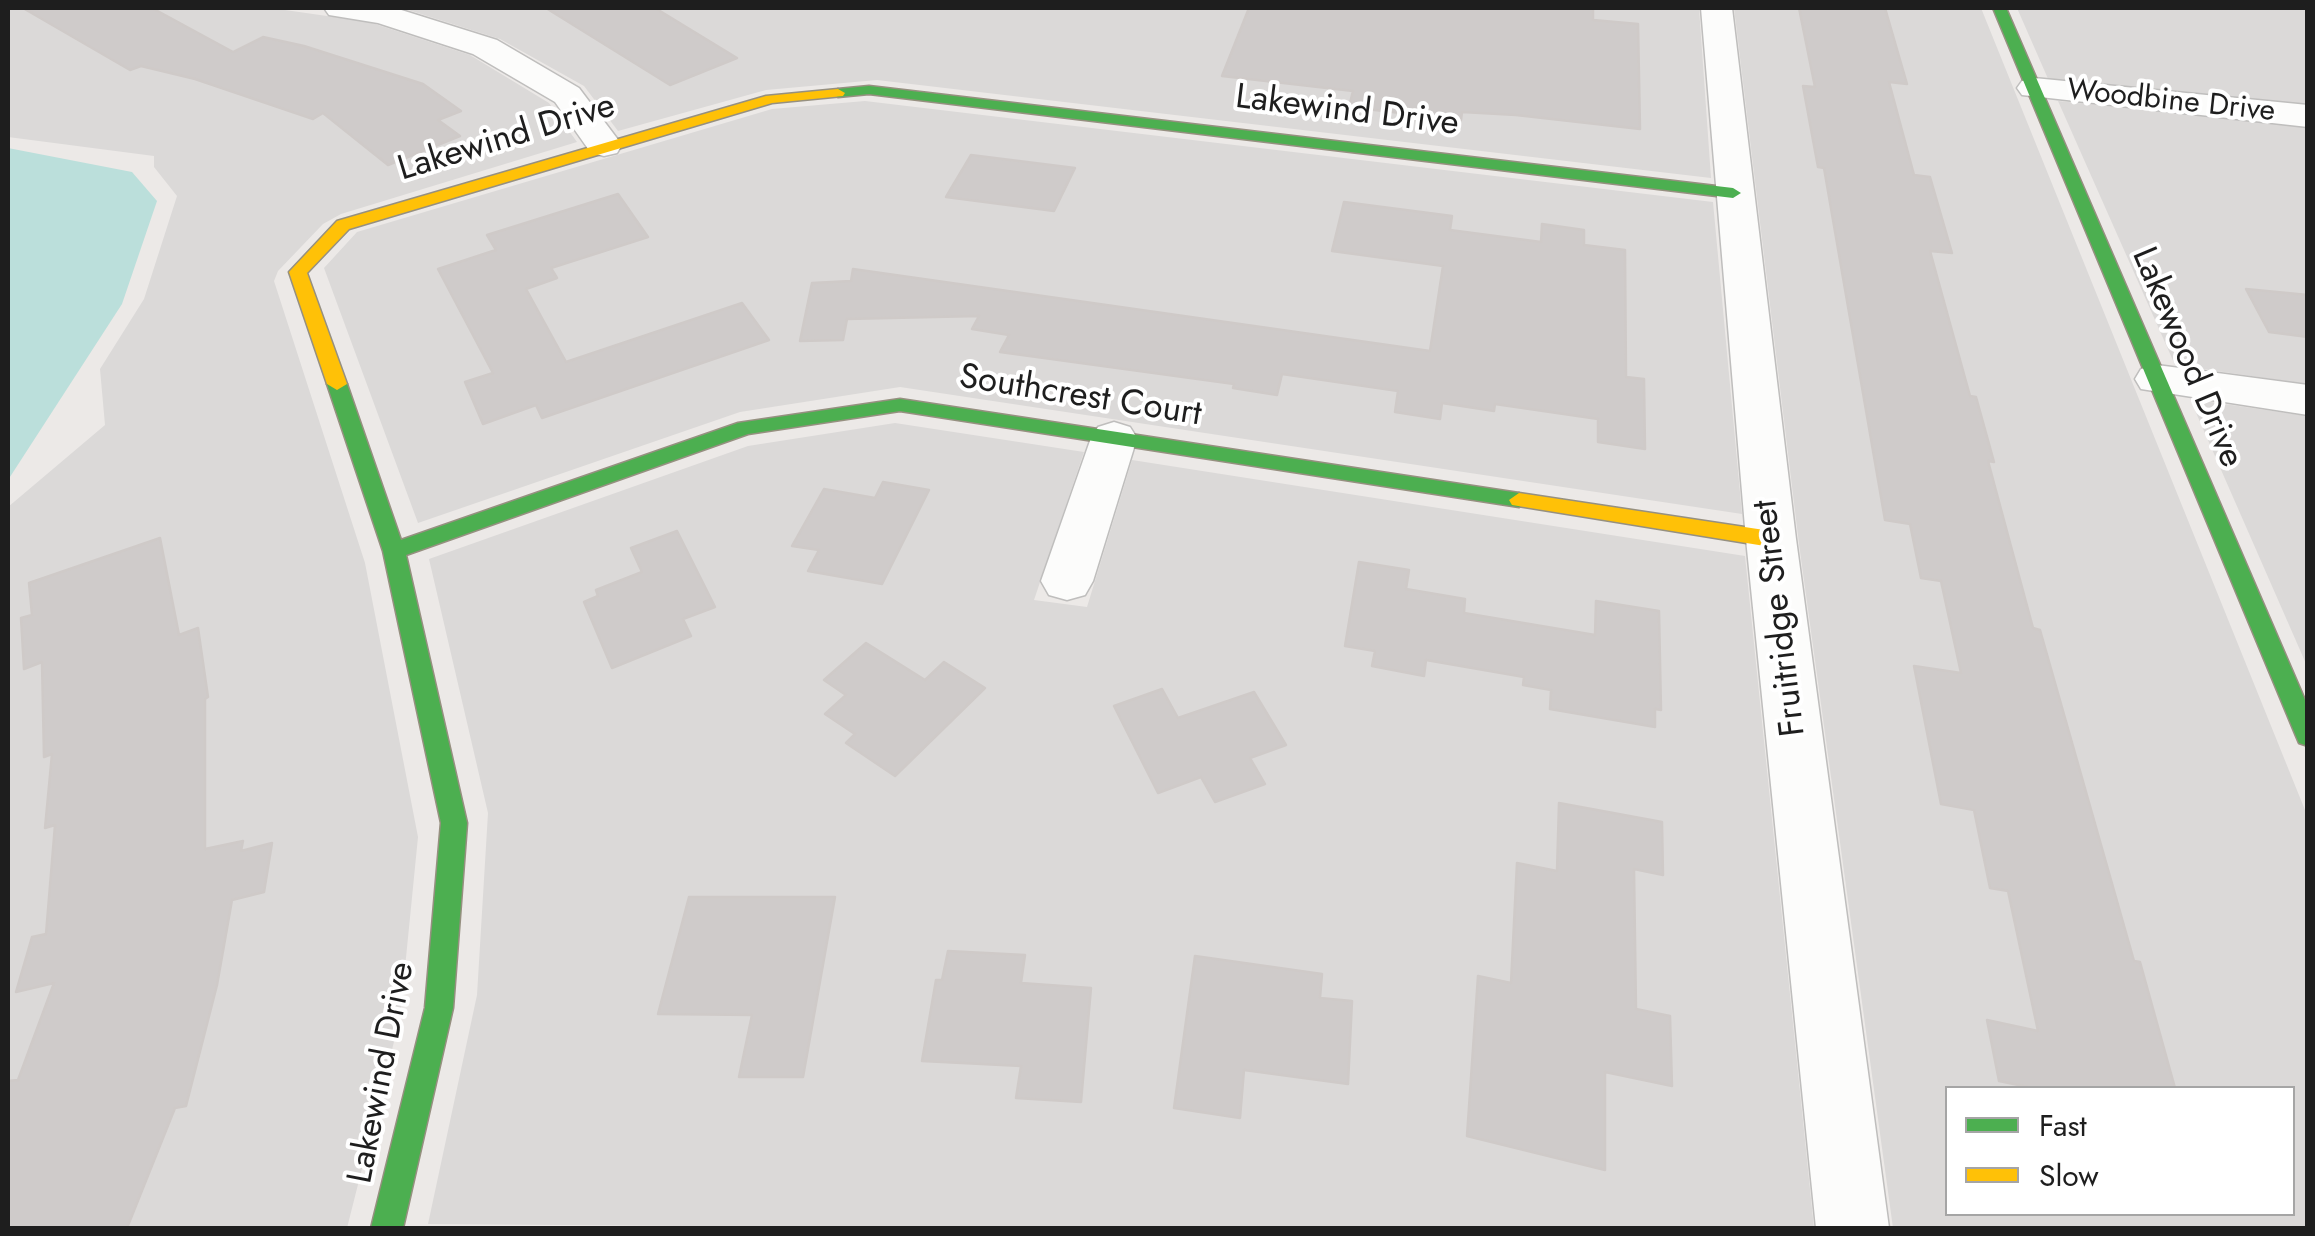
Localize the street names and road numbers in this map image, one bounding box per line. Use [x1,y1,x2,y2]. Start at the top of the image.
street label: Woodbine Drive [2065,73,2277,131]
street label: Lakewind Drive [1233,77,1461,147]
street label: Lakewind Drive [394,86,620,192]
street label: Lakewood Drive [2121,242,2251,474]
street label: Southcrest Court [956,357,1204,437]
street label: Fruitridge Street [1746,497,1816,739]
street label: Lakewind Drive [341,959,425,1187]

